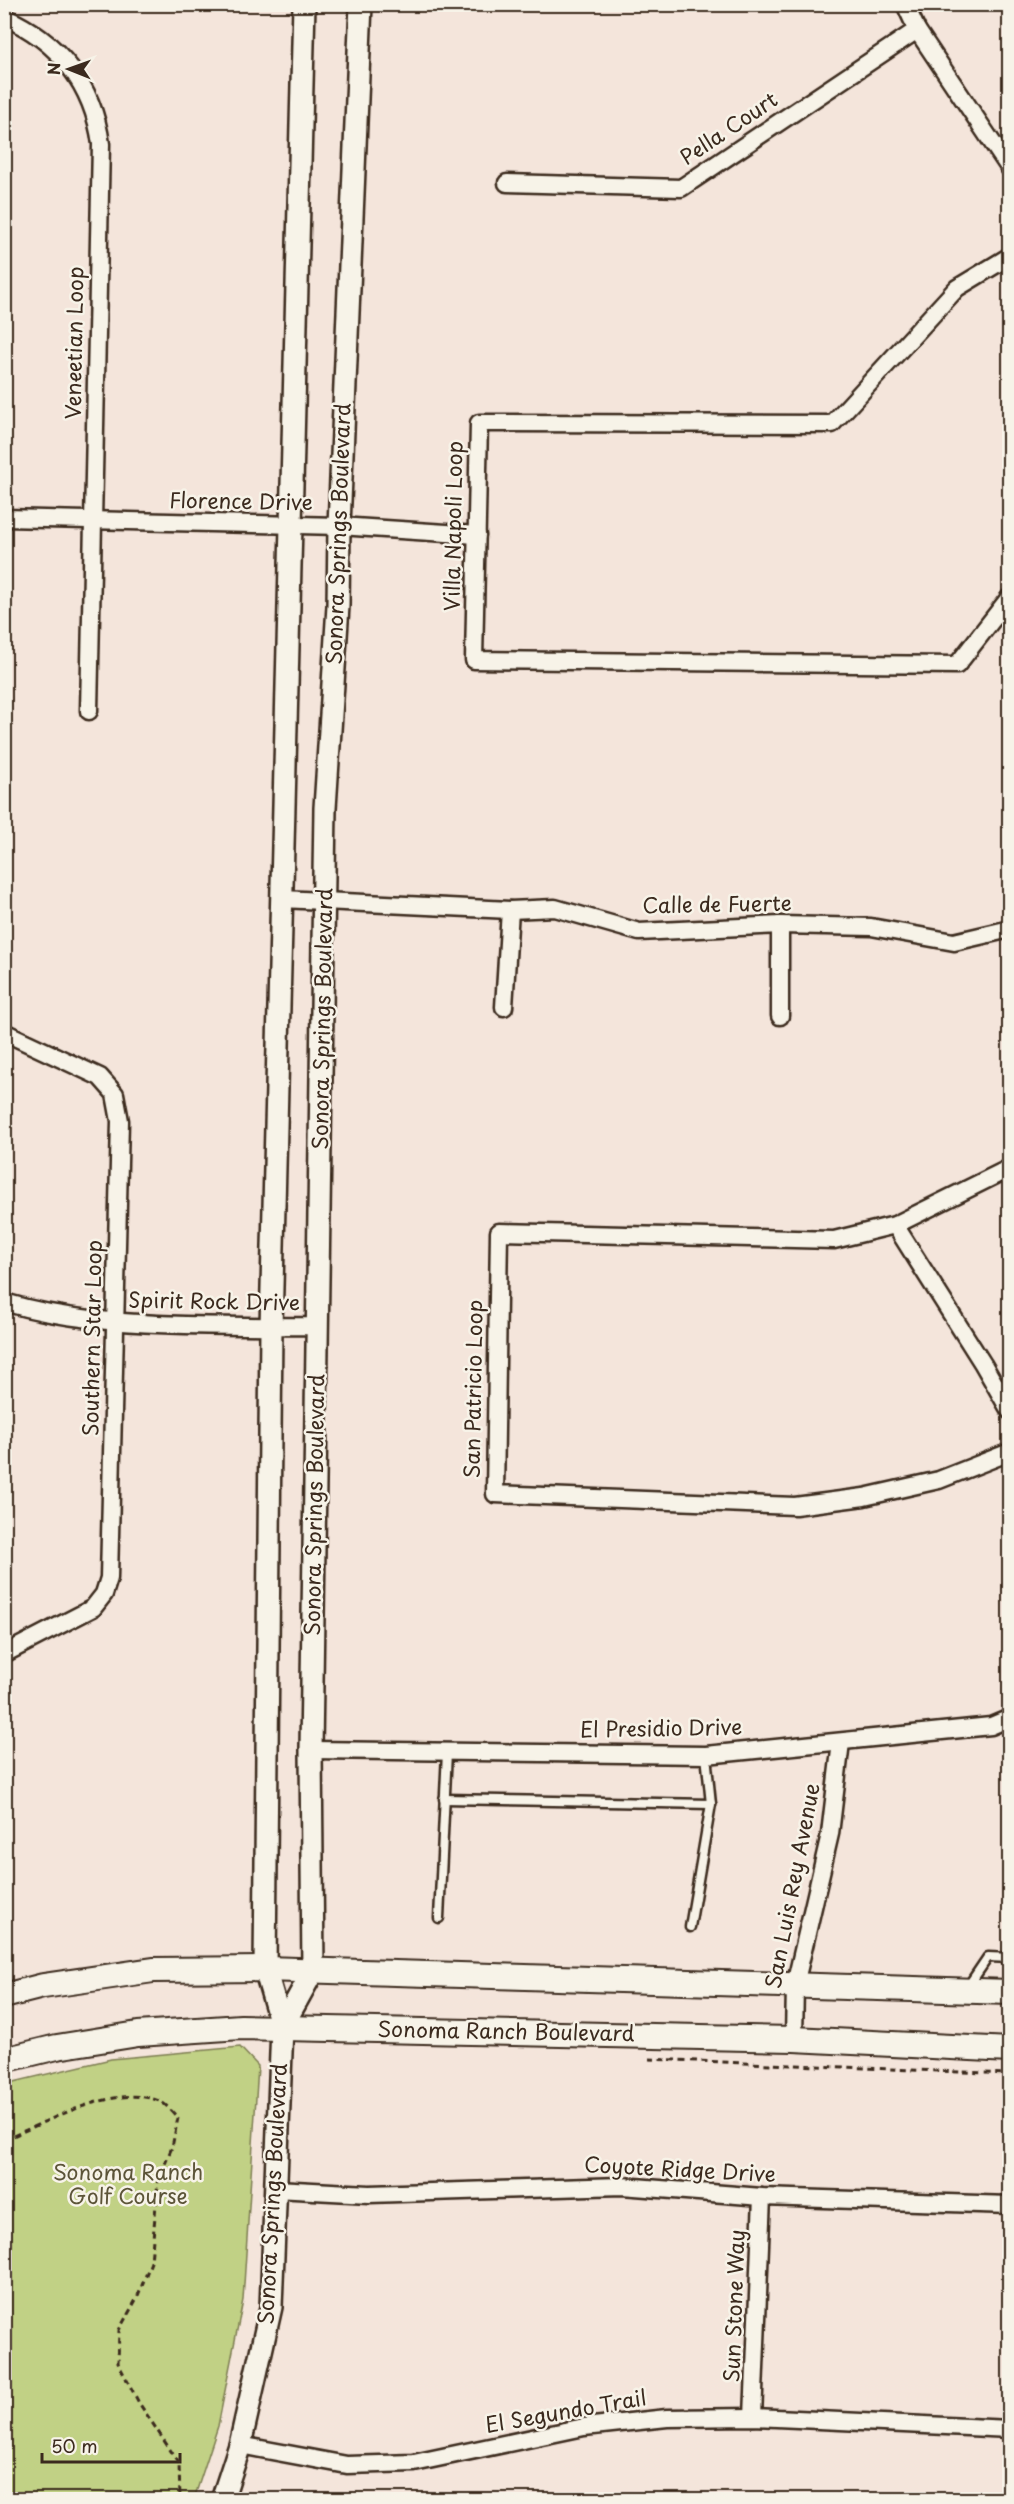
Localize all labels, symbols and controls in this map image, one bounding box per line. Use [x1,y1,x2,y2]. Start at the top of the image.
north arrow [39,39,99,99]
text: N [41,62,65,75]
street label: Pella Court [673,83,783,172]
street label: Veneetian Loop [56,266,90,420]
street label: Sonora Springs Boulevard [316,402,358,665]
street label: Villa Napoli Loop [435,441,469,611]
street label: Florence Drive [169,483,313,517]
street label: Calle de Fuerte [642,886,792,920]
street label: Sonora Springs Boulevard [303,888,339,1150]
street label: Southern Star Loop [73,1240,109,1436]
street label: Spirit Rock Drive [128,1283,300,1317]
street label: San Patricio Loop [454,1299,490,1479]
street label: Sonora Springs Boulevard [295,1374,331,1636]
street label: El Presidio Drive [579,1710,742,1744]
street label: San Luis Rey Avenue [755,1780,827,1991]
street label: Sonoma Ranch Boulevard [377,2012,635,2048]
street label: Sonora Springs Boulevard [248,2062,294,2325]
street label: Coyote Ridge Drive [583,2147,777,2189]
park label: Sonoma Ranch Golf Course [53,2155,203,2211]
street label: Sun Stone Way [714,2229,752,2383]
street label: El Segundo Trail [482,2380,649,2440]
scale bar [42,2426,180,2464]
text: 50 m [51,2432,98,2459]

